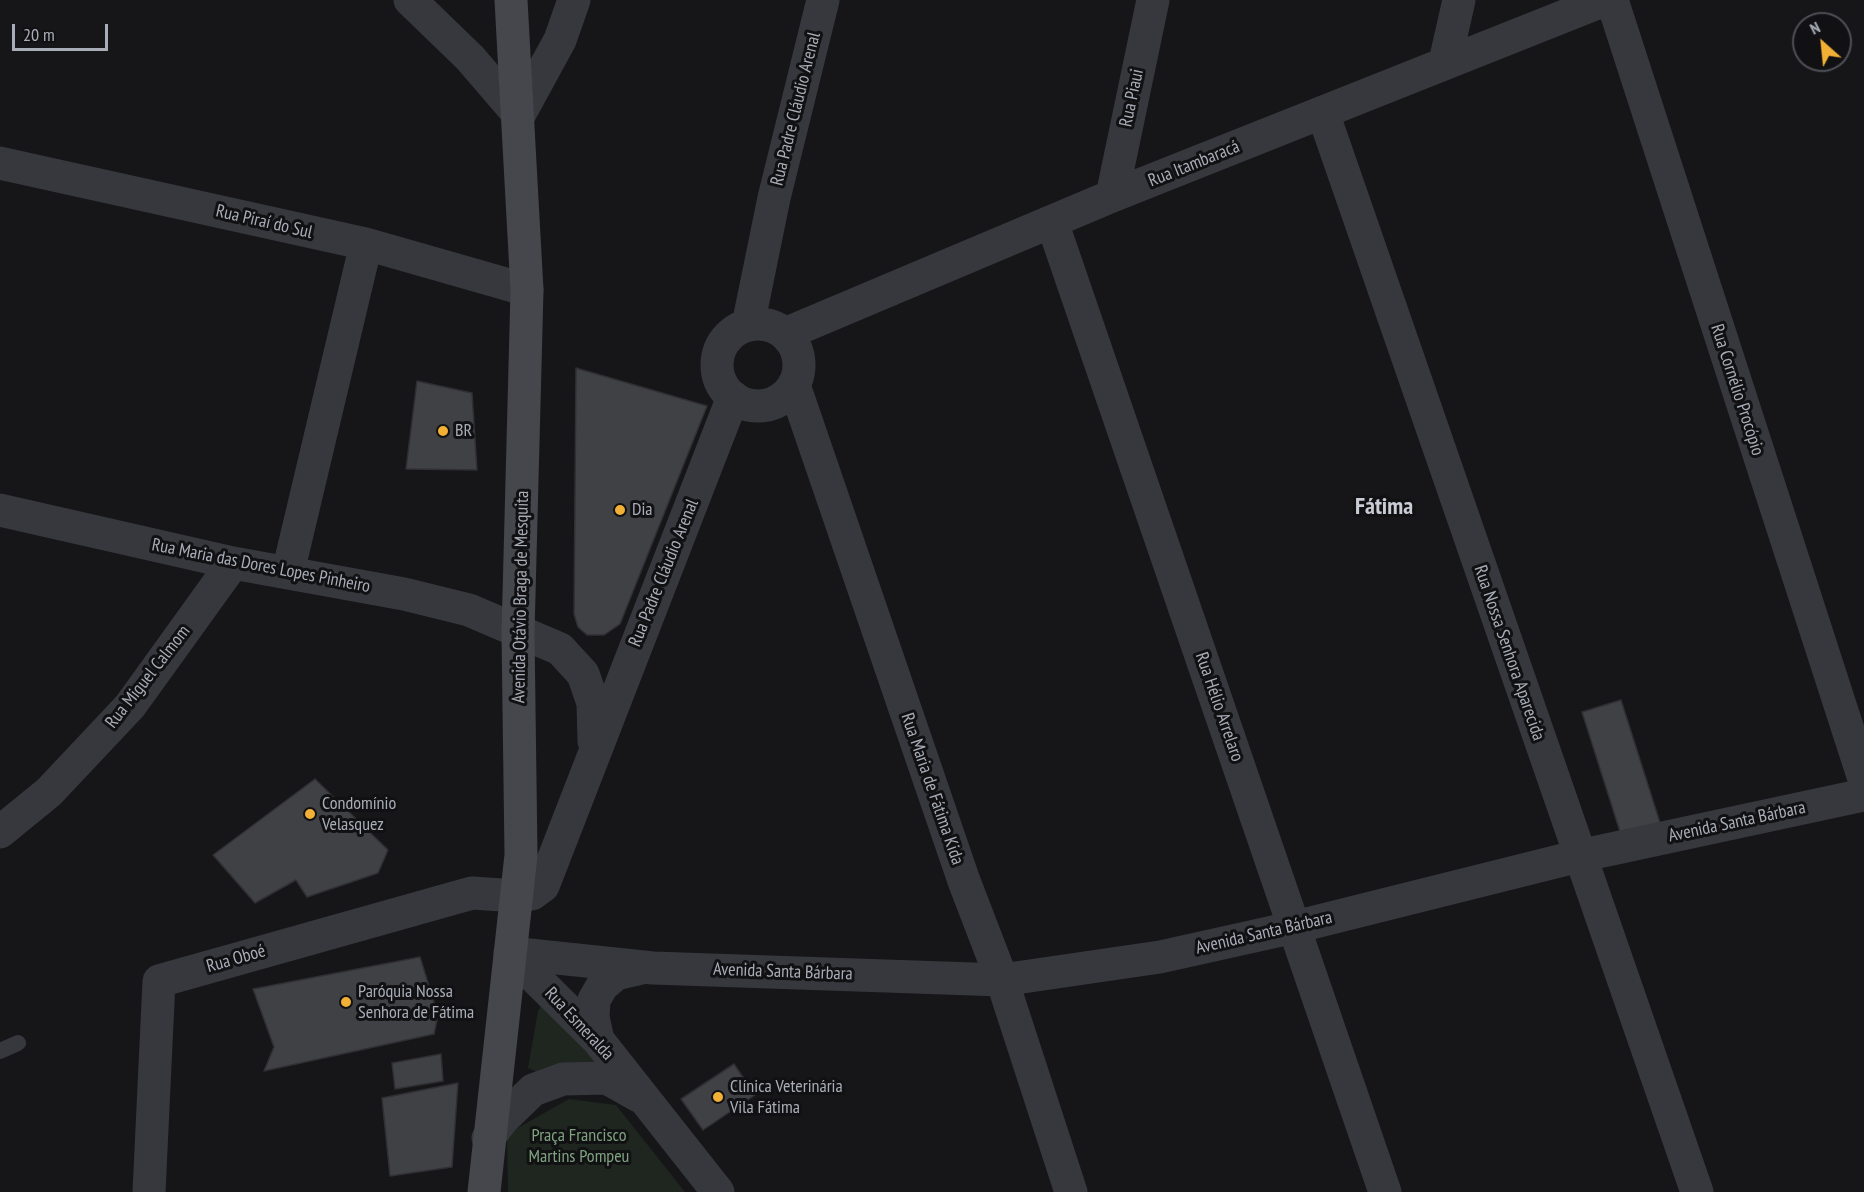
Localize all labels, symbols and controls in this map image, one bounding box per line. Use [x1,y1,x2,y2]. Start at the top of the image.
scale bar [15,12,111,50]
north arrow [1792,12,1852,72]
text: N [1806,17,1823,39]
text: 20 m [23,23,55,46]
street label: Rua Padre Cláudio Arenal [767,30,825,188]
street label: Rua Piaui [1115,67,1149,129]
street label: Rua Itambaracá [1145,136,1243,192]
street label: Rua Piraí do Sul [214,200,314,244]
street label: Rua Cornélio Procópio [1706,322,1768,458]
place label: BR [455,420,472,442]
marker: BR [436,424,450,438]
street label: Avenida Otávio Braga de Mesquita [508,491,534,703]
district label: Fátima [1355,493,1413,521]
street label: Rua Padre Cláudio Arenal [625,496,703,650]
place label: Dia [632,499,653,521]
marker: Dia [613,503,627,517]
street label: Rua Maria das Dores Lopes Pinheiro [150,534,372,598]
street label: Rua Nossa Senhora Aparecida [1469,563,1549,743]
street label: Rua Miguel Calmom [101,621,195,733]
street label: Rua Hélio Arrelaro [1190,650,1248,764]
street label: Rua Maria de Fátima Kida [896,710,968,868]
place label: Condomínio Velasquez [322,793,396,836]
street label: Avenida Santa Bárbara [1667,797,1807,847]
marker: Condomínio Velasquez [303,807,317,821]
street label: Avenida Santa Bárbara [1194,907,1334,959]
street label: Rua Oboé [204,940,268,978]
street label: Avenida Santa Bárbara [713,959,853,985]
place label: Paróquia Nossa Senhora de Fátima [358,981,474,1024]
street label: Rua Esmeralda [540,983,618,1065]
marker: Paróquia Nossa Senhora de Fátima [339,995,353,1009]
place label: Clínica Veterinária Vila Fátima [730,1076,843,1118]
marker: Clínica Veterinária Vila Fátima [711,1090,725,1104]
park label: Praça Francisco Martins Pompeu [529,1125,629,1168]

